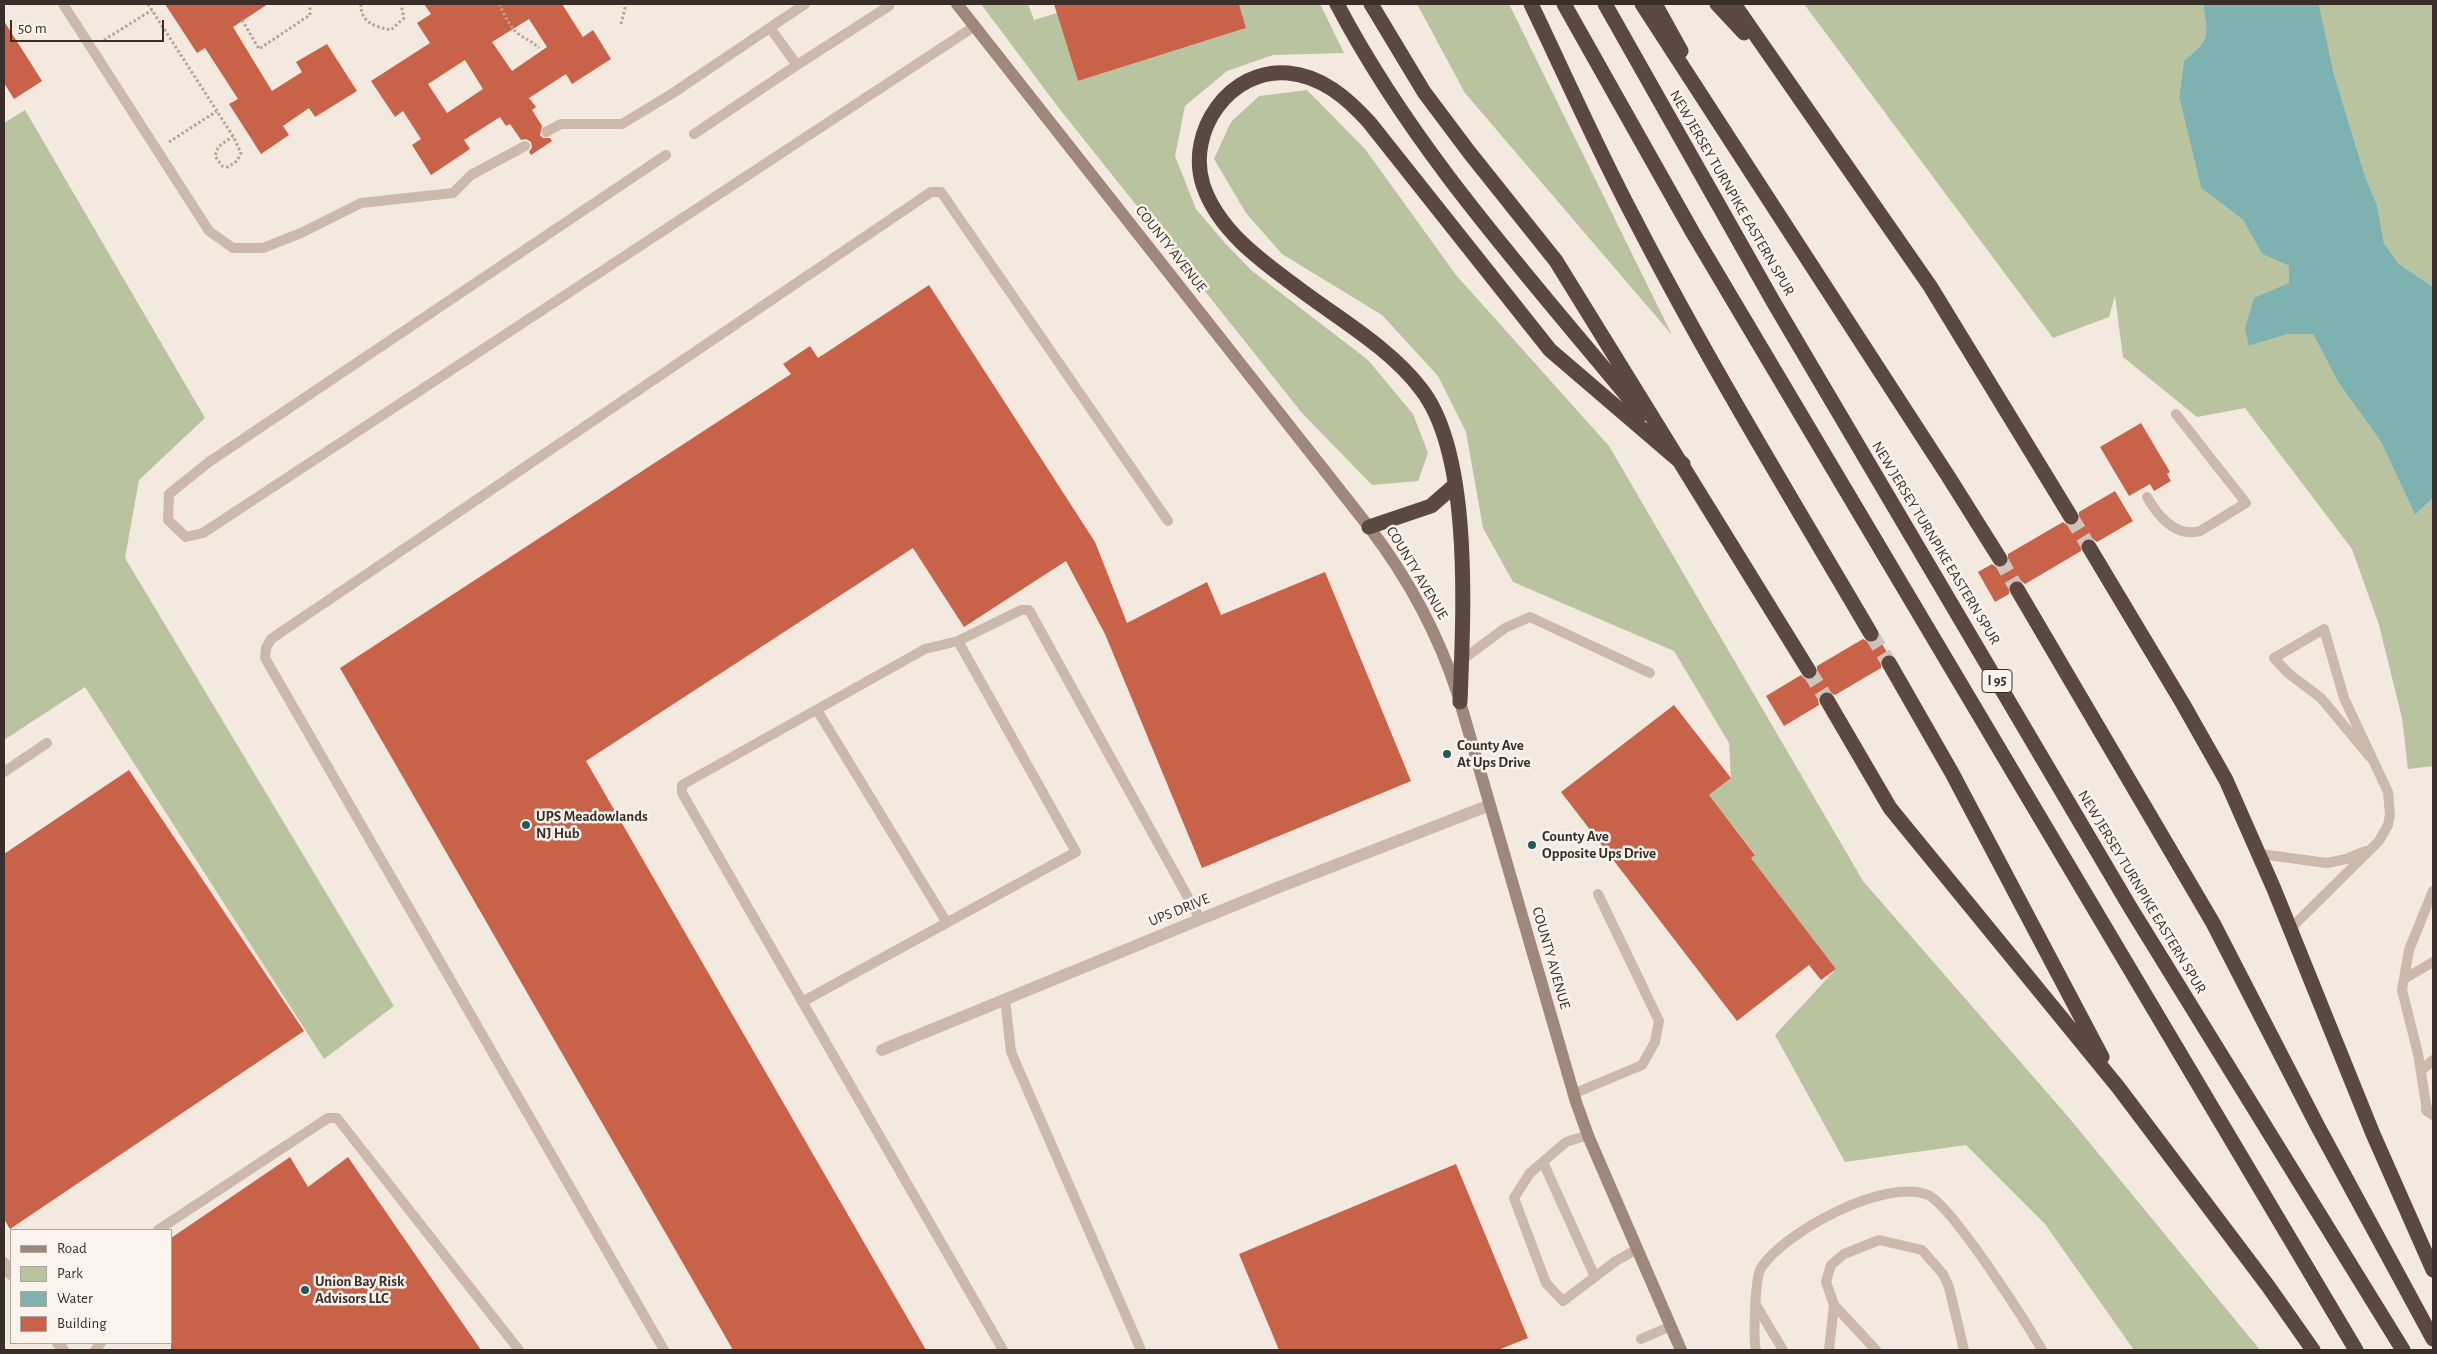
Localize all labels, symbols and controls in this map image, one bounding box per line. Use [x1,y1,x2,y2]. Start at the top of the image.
scale bar [12,10,166,42]
text: 50 m [18,21,47,36]
street label: NEW JERSEY TURNPIKE EASTERN SPUR [1666,87,1798,299]
street label: COUNTY AVENUE [1131,202,1211,296]
street label: NEW JERSEY TURNPIKE EASTERN SPUR [1868,438,2004,648]
street label: COUNTY AVENUE [1382,523,1452,623]
road number: I 95 [1982,669,2012,692]
place label: County Ave At Ups Drive [1457,736,1531,771]
marker: County Ave At Ups Drive [1441,748,1453,760]
street label: NEW JERSEY TURNPIKE EASTERN SPUR [2074,787,2210,997]
place label: UPS Meadowlands NJ Hub [536,807,648,842]
marker: UPS Meadowlands NJ Hub [520,819,532,831]
place label: County Ave Opposite Ups Drive [1542,827,1656,862]
marker: County Ave Opposite Ups Drive [1526,839,1538,851]
street label: UPS DRIVE [1146,890,1212,930]
street label: COUNTY AVENUE [1528,905,1574,1011]
legend [10,1229,172,1344]
text: Road [57,1241,87,1256]
text: Park [57,1266,83,1281]
place label: Union Bay Risk Advisors LLC [315,1272,404,1307]
marker: Union Bay Risk Advisors LLC [299,1284,311,1296]
text: Water [57,1291,93,1306]
text: Building [57,1316,107,1331]

